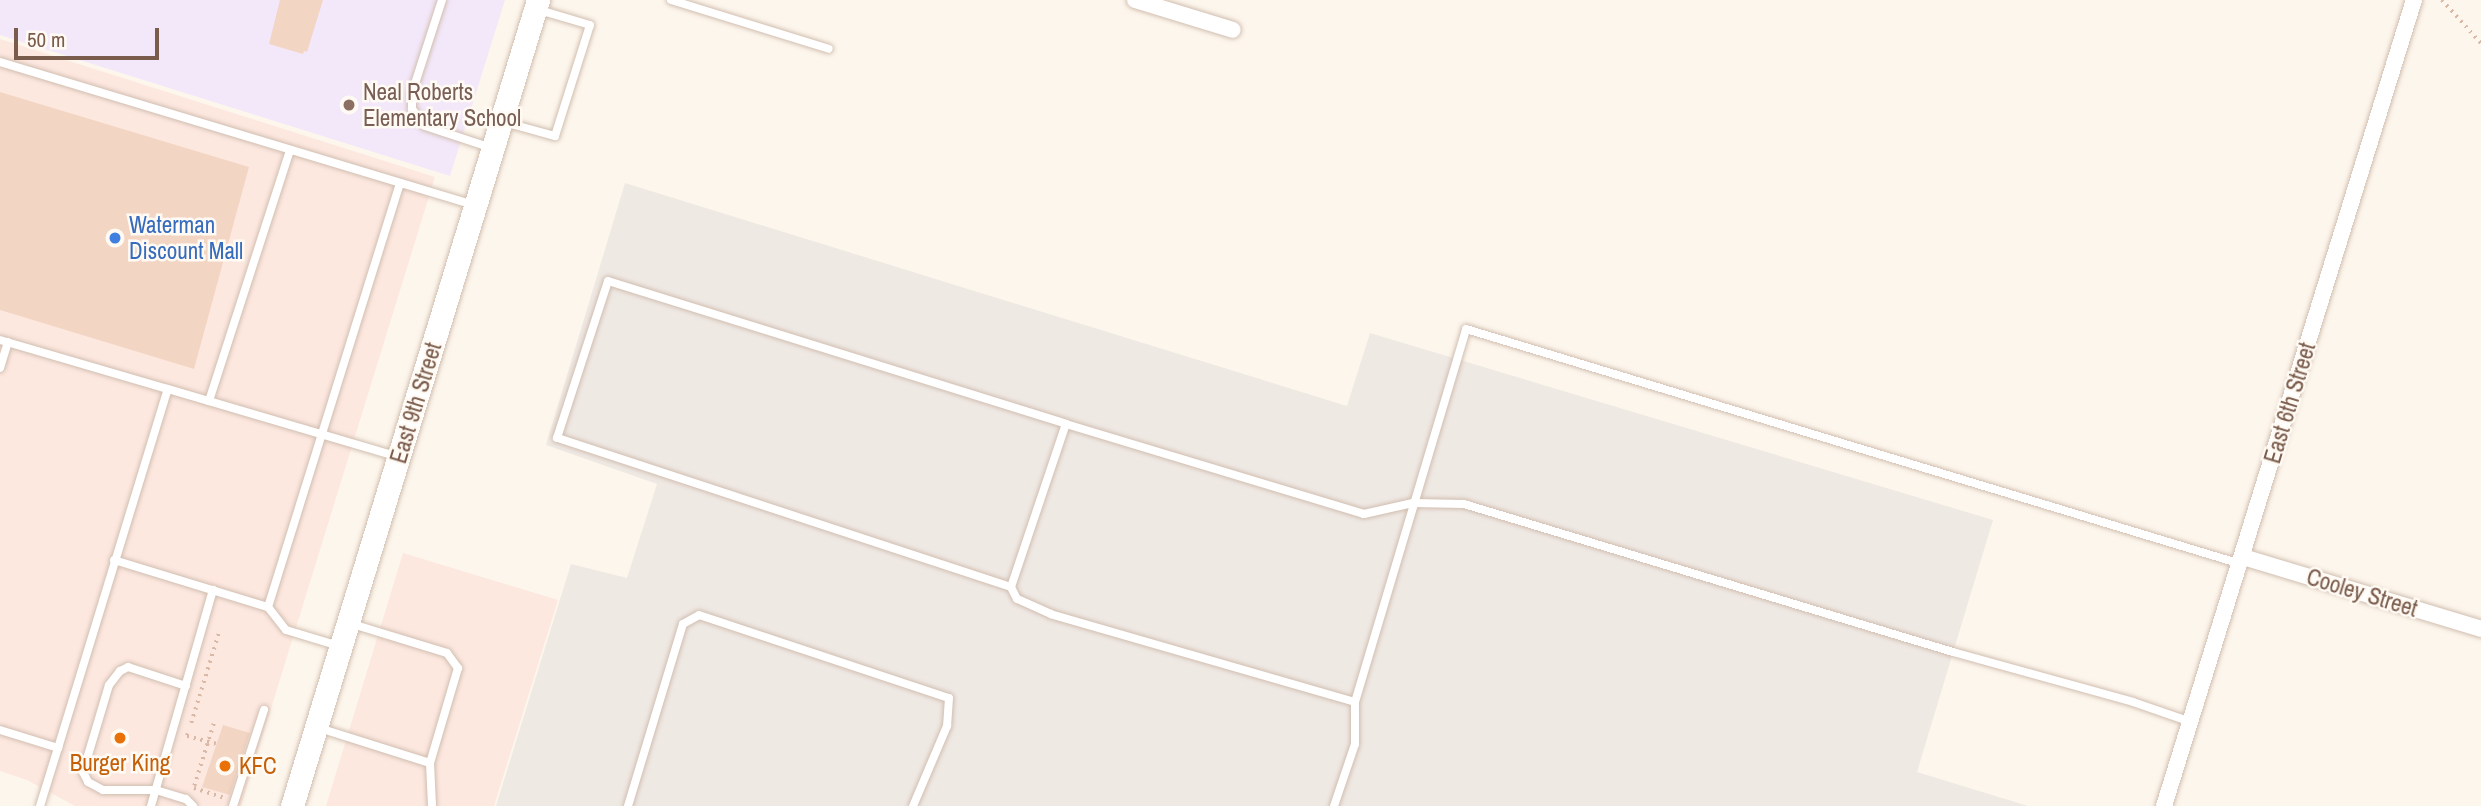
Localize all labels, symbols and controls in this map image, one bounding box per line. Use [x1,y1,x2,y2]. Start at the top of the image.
scale bar [18,14,163,58]
text: 50 m [27,25,65,54]
place label: Neal Roberts Elementary School [363,78,521,132]
marker: Neal Roberts Elementary School [341,97,357,113]
place label: Waterman Discount Mall [129,211,243,265]
marker: Waterman Discount Mall [107,230,123,246]
street label: East 9th Street [385,339,447,467]
street label: East 6th Street [2259,339,2321,467]
street label: Cooley Street [2303,563,2421,623]
marker: Burger King [112,730,128,746]
place label: Burger King [70,749,170,777]
place label: KFC [239,752,277,780]
marker: KFC [217,758,233,774]

